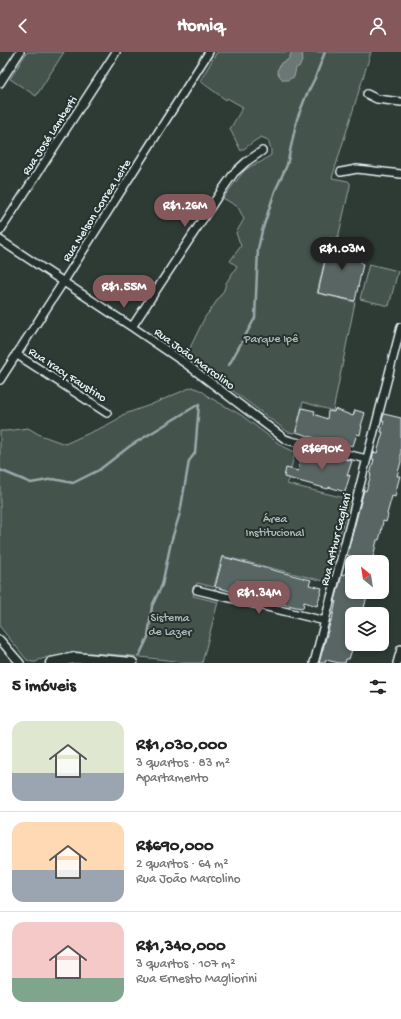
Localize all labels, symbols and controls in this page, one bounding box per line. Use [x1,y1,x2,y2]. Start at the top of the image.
icon: back [12,15,34,37]
icon: person [367,15,389,37]
text: Homiq [177,16,224,37]
street label: Rua José Lamberti [20,94,82,178]
street label: Rua Nelson Correa Leite [60,156,135,265]
pin: R$1.26M [148,194,222,228]
text: R$1.26M [163,199,207,214]
pin: R$1.03M [305,237,379,271]
text: R$1.03M [319,242,365,257]
pin: R$1.55M [87,275,161,309]
text: R$1.55M [102,280,146,295]
street label: Rua João Marcolino [151,326,237,394]
park label: Parque Ipê [243,333,299,347]
street label: Rua Iracy Faustino [25,345,109,406]
pin: R$690K [289,437,355,471]
text: R$690K [302,442,342,457]
street label: Rua Arthur Cagliari [319,491,355,588]
park label: Área Institucional [246,513,305,541]
north arrow [345,555,389,599]
map controls [345,555,389,651]
pin: R$1.34M [222,581,296,615]
text: R$1.34M [237,586,281,601]
button: layers [345,607,389,651]
park label: Sistema de Lazer [149,612,193,640]
icon: filters [367,676,389,698]
text: 5 imóveis [12,677,76,697]
text: R$1,030,000 [136,736,227,756]
icon: home [44,737,92,785]
text: 3 quartos · 83 m² [136,756,230,771]
text: Apartamento [136,771,209,786]
text: R$690,000 [136,837,214,857]
icon: home [44,838,92,886]
text: 2 quartos · 64 m² [136,857,228,872]
text: Rua João Marcolino [136,872,241,887]
text: R$1,340,000 [136,937,226,957]
icon: home [44,938,92,986]
text: 3 quartos · 107 m² [136,957,235,972]
text: Rua Ernesto Magliorini [136,972,257,987]

